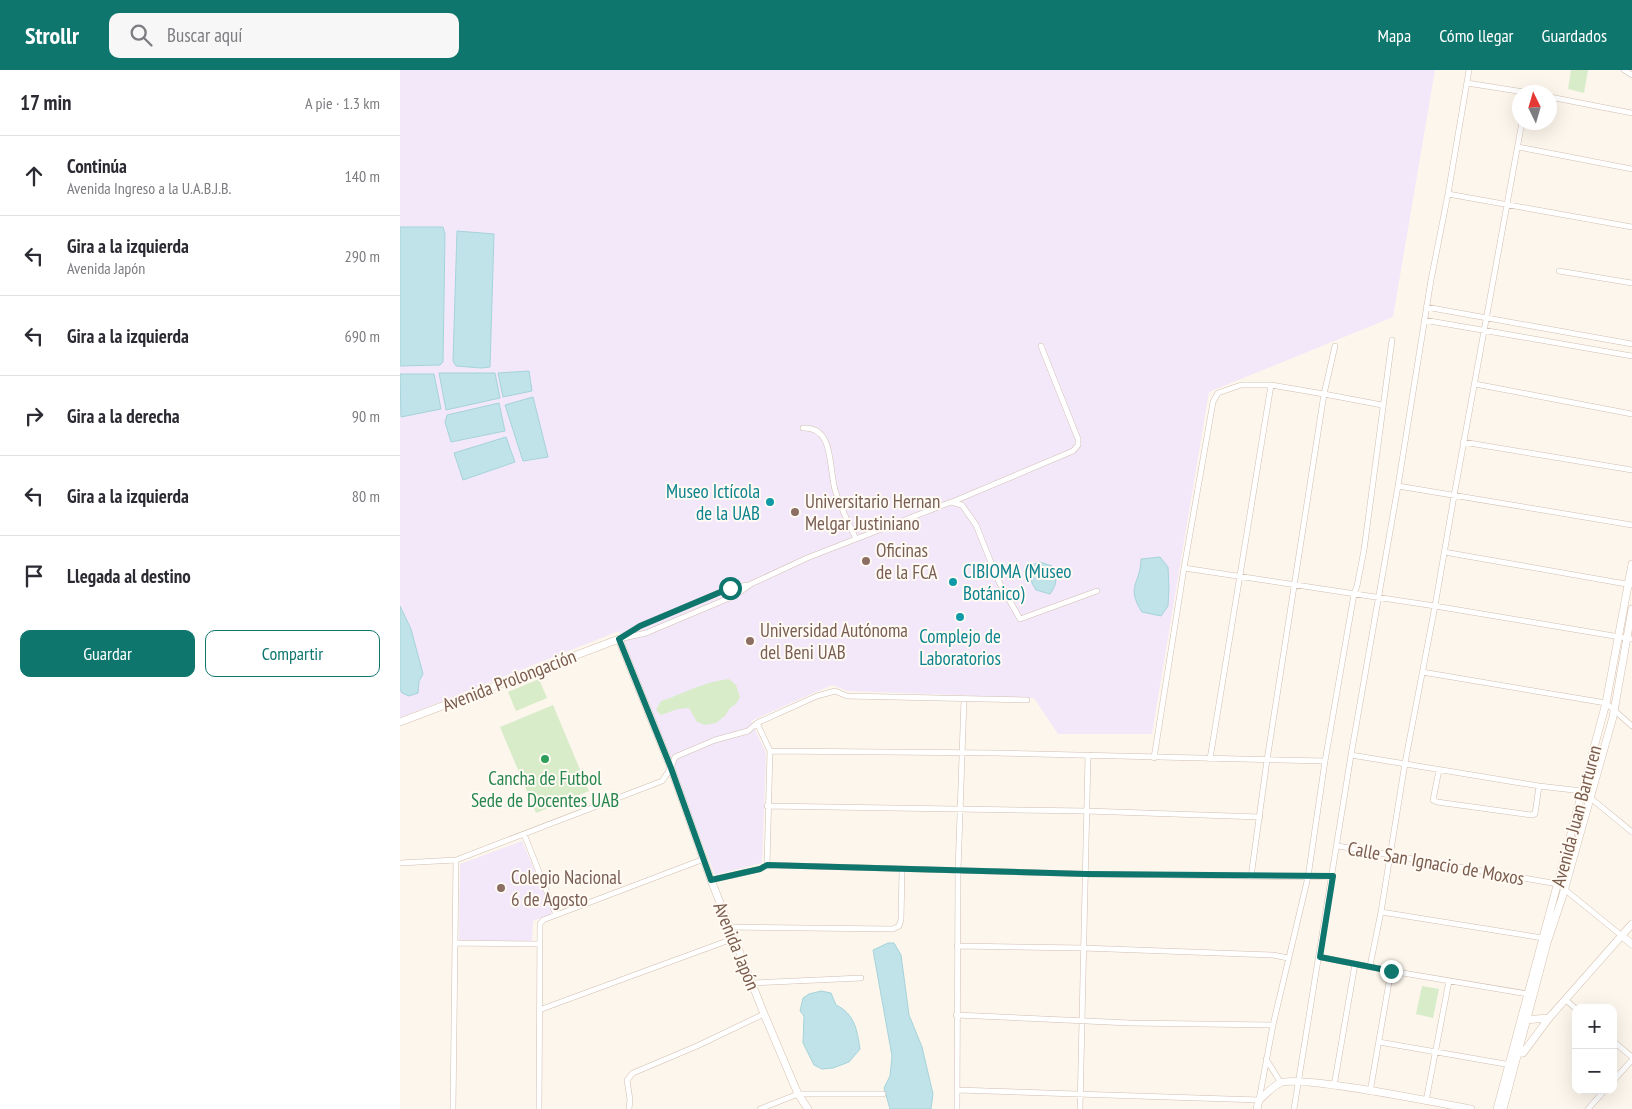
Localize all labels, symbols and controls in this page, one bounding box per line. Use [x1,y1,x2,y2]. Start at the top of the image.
search box [109,13,459,58]
text: Strollr [25,20,79,51]
icon: search [127,21,155,49]
text: Buscar aquí [167,23,242,47]
text: Mapa [1377,24,1411,47]
text: Cómo llegar [1439,24,1514,47]
text: Guardados [1542,24,1607,47]
north arrow [1512,85,1557,130]
text: 17 min [20,89,72,116]
text: A pie · 1.3 km [305,93,380,113]
text: Continúa [67,154,127,178]
icon: ahead [20,162,48,190]
text: 140 m [345,166,380,186]
text: Avenida Ingreso a la U.A.B.J.B. [67,178,231,198]
text: Gira a la izquierda [67,234,189,258]
icon: left [20,242,48,270]
text: 290 m [345,246,380,266]
text: Avenida Japón [67,258,145,278]
icon: left [20,322,48,350]
text: Gira a la izquierda [67,324,189,348]
text: 690 m [345,326,380,346]
icon: right [20,402,48,430]
text: Gira a la derecha [67,404,180,428]
text: 90 m [352,406,380,426]
place label: Museo Ictícola de la UAB [666,479,760,525]
icon: left [20,482,48,510]
text: Gira a la izquierda [67,484,189,508]
text: 80 m [352,486,380,506]
place label: Universitario Hernan Melgar Justiniano [805,489,940,535]
marker: Museo Ictícola de la UAB [764,496,776,508]
marker: Universitario Hernan Melgar Justiniano [789,506,801,518]
place label: Oficinas de la FCA [876,538,937,584]
marker: Oficinas de la FCA [860,555,872,567]
place label: CIBIOMA (Museo Botánico) [963,559,1072,605]
icon: arrive [20,562,48,590]
text: Llegada al destino [67,564,191,588]
marker: CIBIOMA (Museo Botánico) [947,576,959,588]
route start [719,577,742,600]
marker: Complejo de Laboratorios [954,611,966,623]
place label: Universidad Autónoma del Beni UAB [760,618,908,664]
place label: Complejo de Laboratorios [919,624,1001,670]
button: Guardar [20,630,195,677]
button: Compartir [205,630,380,677]
marker: Universidad Autónoma del Beni UAB [744,635,756,647]
street label: Avenida Prolongación [439,643,579,717]
street label: Avenida Juan Barturen [1546,742,1606,890]
marker: Cancha de Futbol Sede de Docentes UAB [539,753,551,765]
place label: Cancha de Futbol Sede de Docentes UAB [471,766,619,812]
street label: Calle San Ignacio de Moxos [1346,836,1526,890]
place label: Colegio Nacional 6 de Agosto [511,865,622,911]
marker: Colegio Nacional 6 de Agosto [495,882,507,894]
street label: Avenida Japón [708,898,766,994]
route end [1380,960,1403,983]
map controls [1572,1004,1617,1094]
button: + [1572,1004,1617,1049]
button: − [1572,1049,1617,1094]

